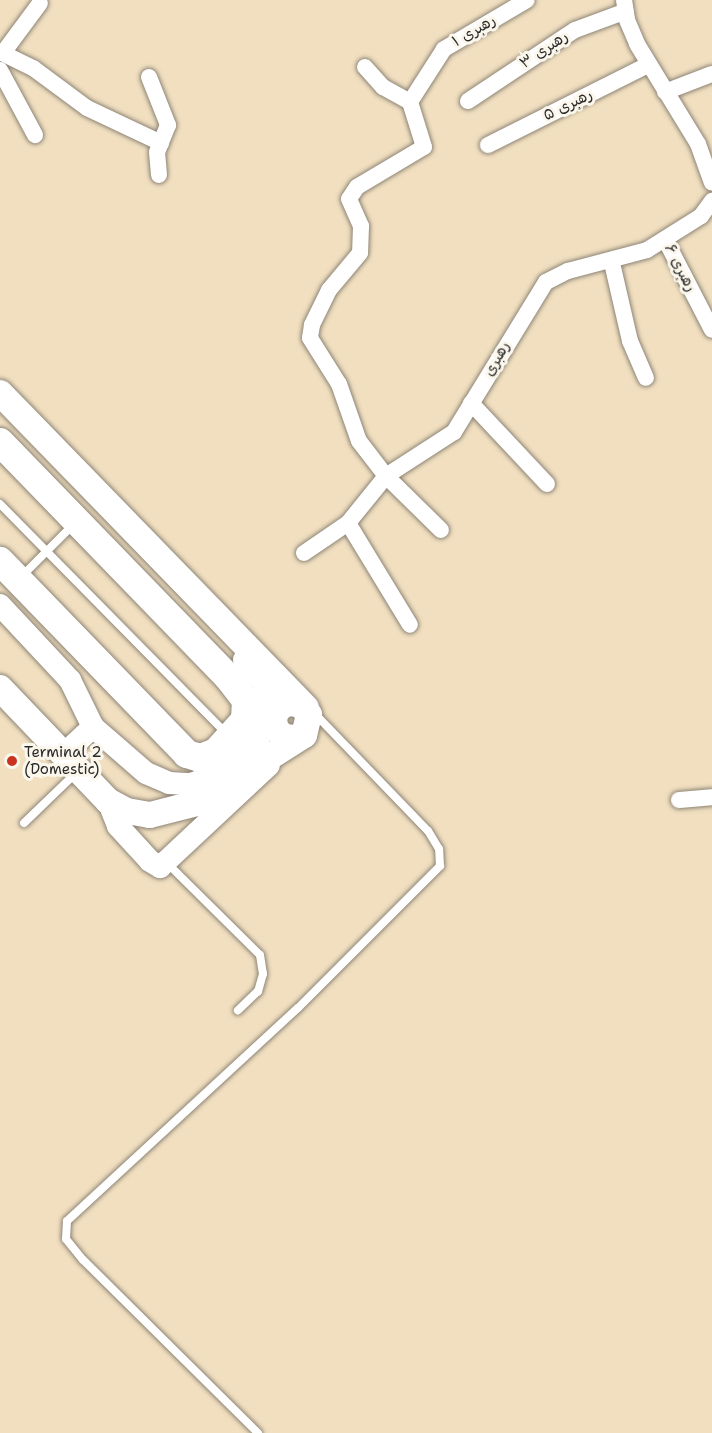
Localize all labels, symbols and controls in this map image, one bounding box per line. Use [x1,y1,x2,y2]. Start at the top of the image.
street label: رهبری ۱ [449,11,499,51]
street label: رهبری ۳ [516,27,572,73]
street label: رهبری ۵ [541,85,595,125]
street label: رهبری ۶ [660,241,700,295]
street label: رهبری [480,339,514,379]
place label: Terminal 2 (Domestic) [24,743,102,778]
marker: Terminal 2 (Domestic) [5,754,19,768]

